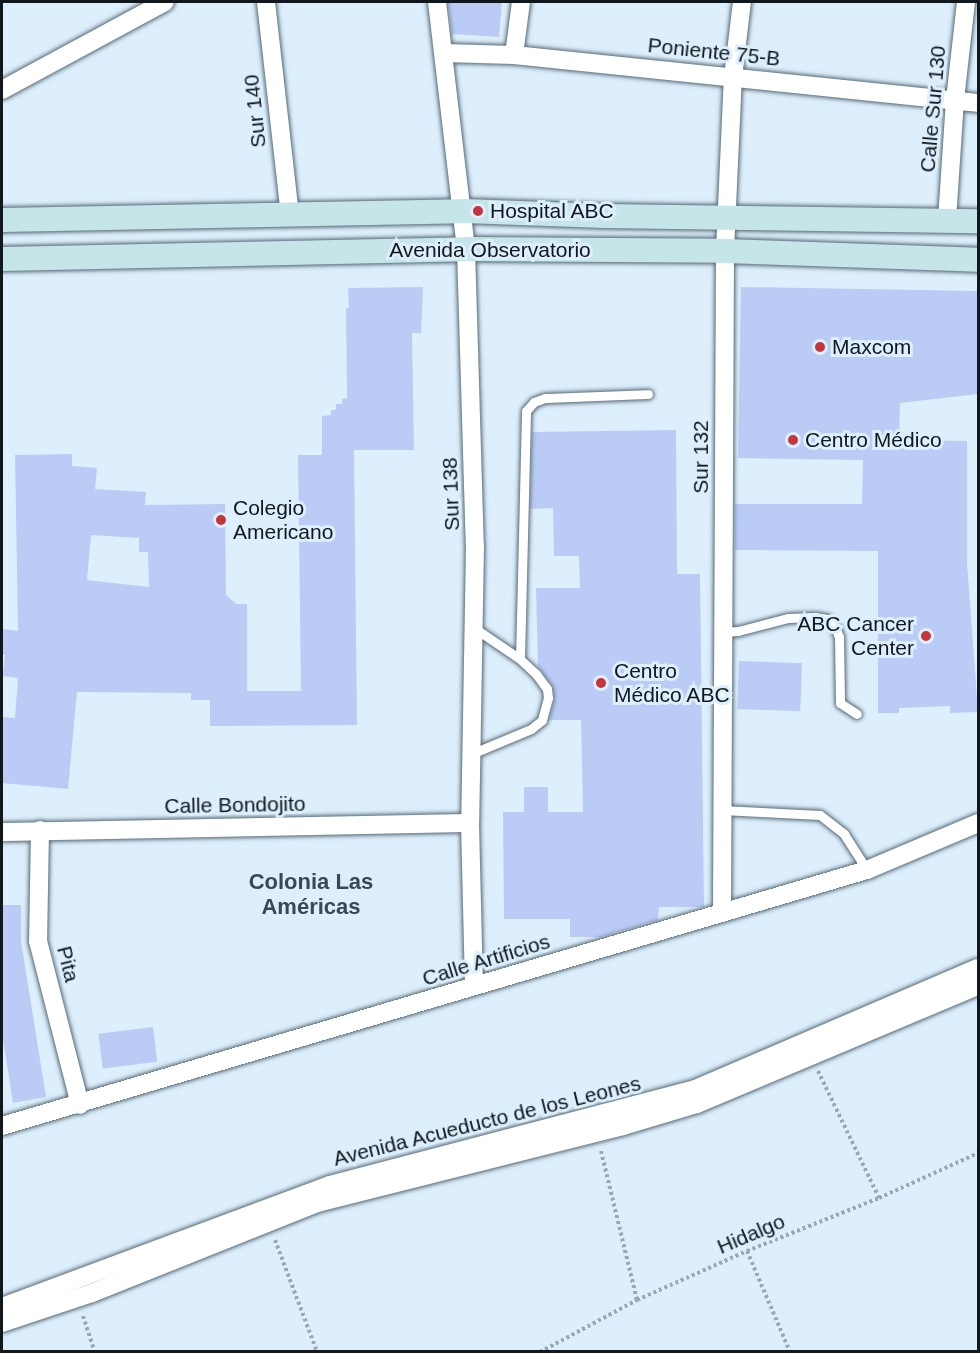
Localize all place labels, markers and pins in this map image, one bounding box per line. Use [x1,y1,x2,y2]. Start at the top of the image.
place label: Hospital ABC [490,198,615,224]
marker: Hospital ABC [471,204,485,218]
place label: Maxcom [832,334,911,360]
marker: Maxcom [813,340,827,354]
place label: Centro Médico [805,427,942,453]
marker: Centro Médico [786,433,800,447]
place label: Colegio Americano [233,495,333,545]
marker: Colegio Americano [214,513,228,527]
place label: ABC Cancer Center [797,611,914,661]
marker: ABC Cancer Center [919,629,933,643]
place label: Centro Médico ABC [614,658,731,708]
marker: Centro Médico ABC [592,674,610,692]

